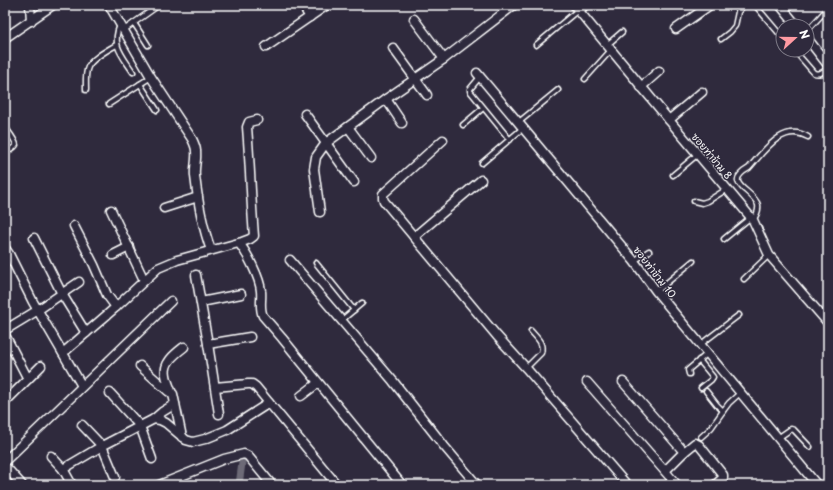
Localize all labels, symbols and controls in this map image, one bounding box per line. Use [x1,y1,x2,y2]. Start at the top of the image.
north arrow [775,18,815,58]
text: N [795,27,814,42]
street label: ซอยท่าข้าม 8 [689,129,736,182]
street label: ซอยท่าข้าม 10 [630,243,680,301]

